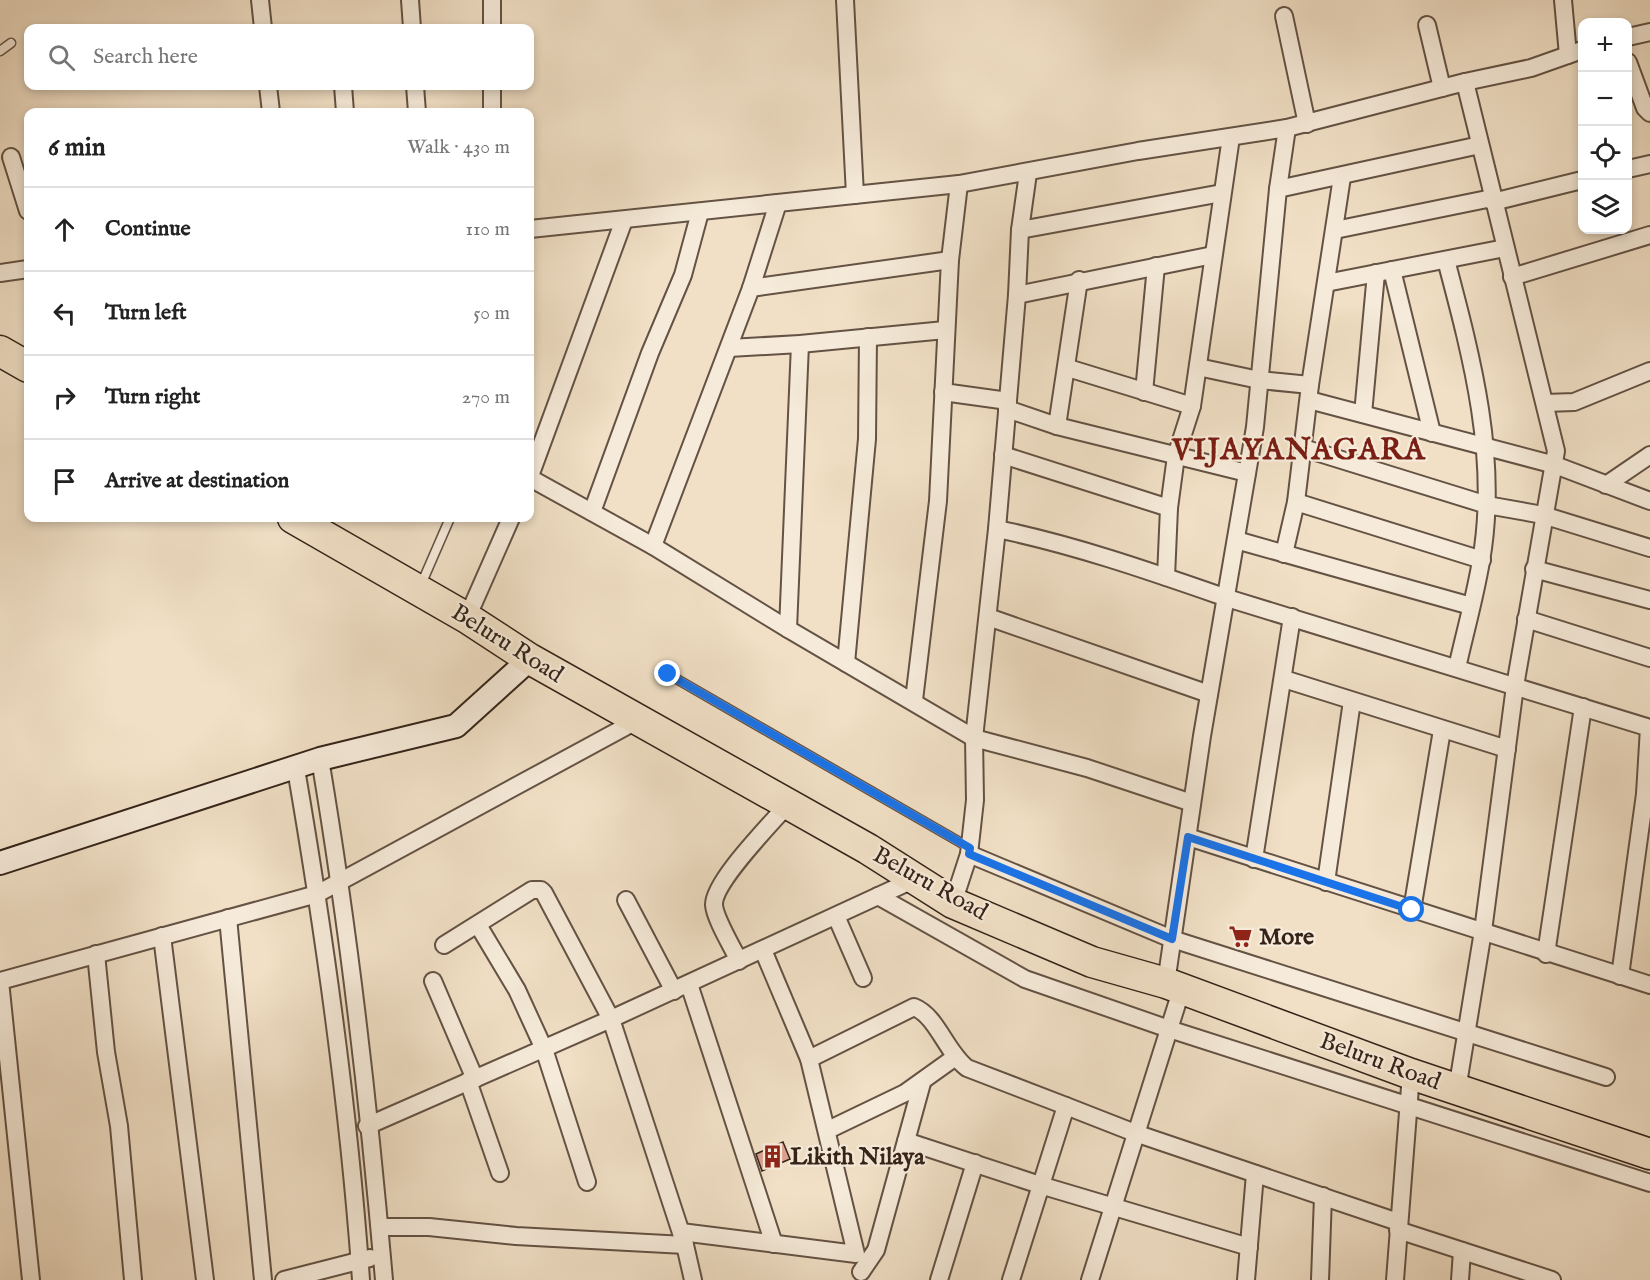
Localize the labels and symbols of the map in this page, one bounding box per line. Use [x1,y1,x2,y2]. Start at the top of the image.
district label: VIJAYANAGARA [1171,432,1426,470]
street label: Beluru Road [445,597,569,691]
route end [654,660,680,686]
street label: Beluru Road [867,840,993,928]
route start [1398,896,1424,922]
place label: More [1259,922,1314,953]
supermarket icon: More [1228,924,1254,950]
street label: Beluru Road [1315,1026,1445,1098]
place label: Likith Nilaya [790,1142,925,1173]
building icon: Likith Nilaya [759,1144,785,1170]

